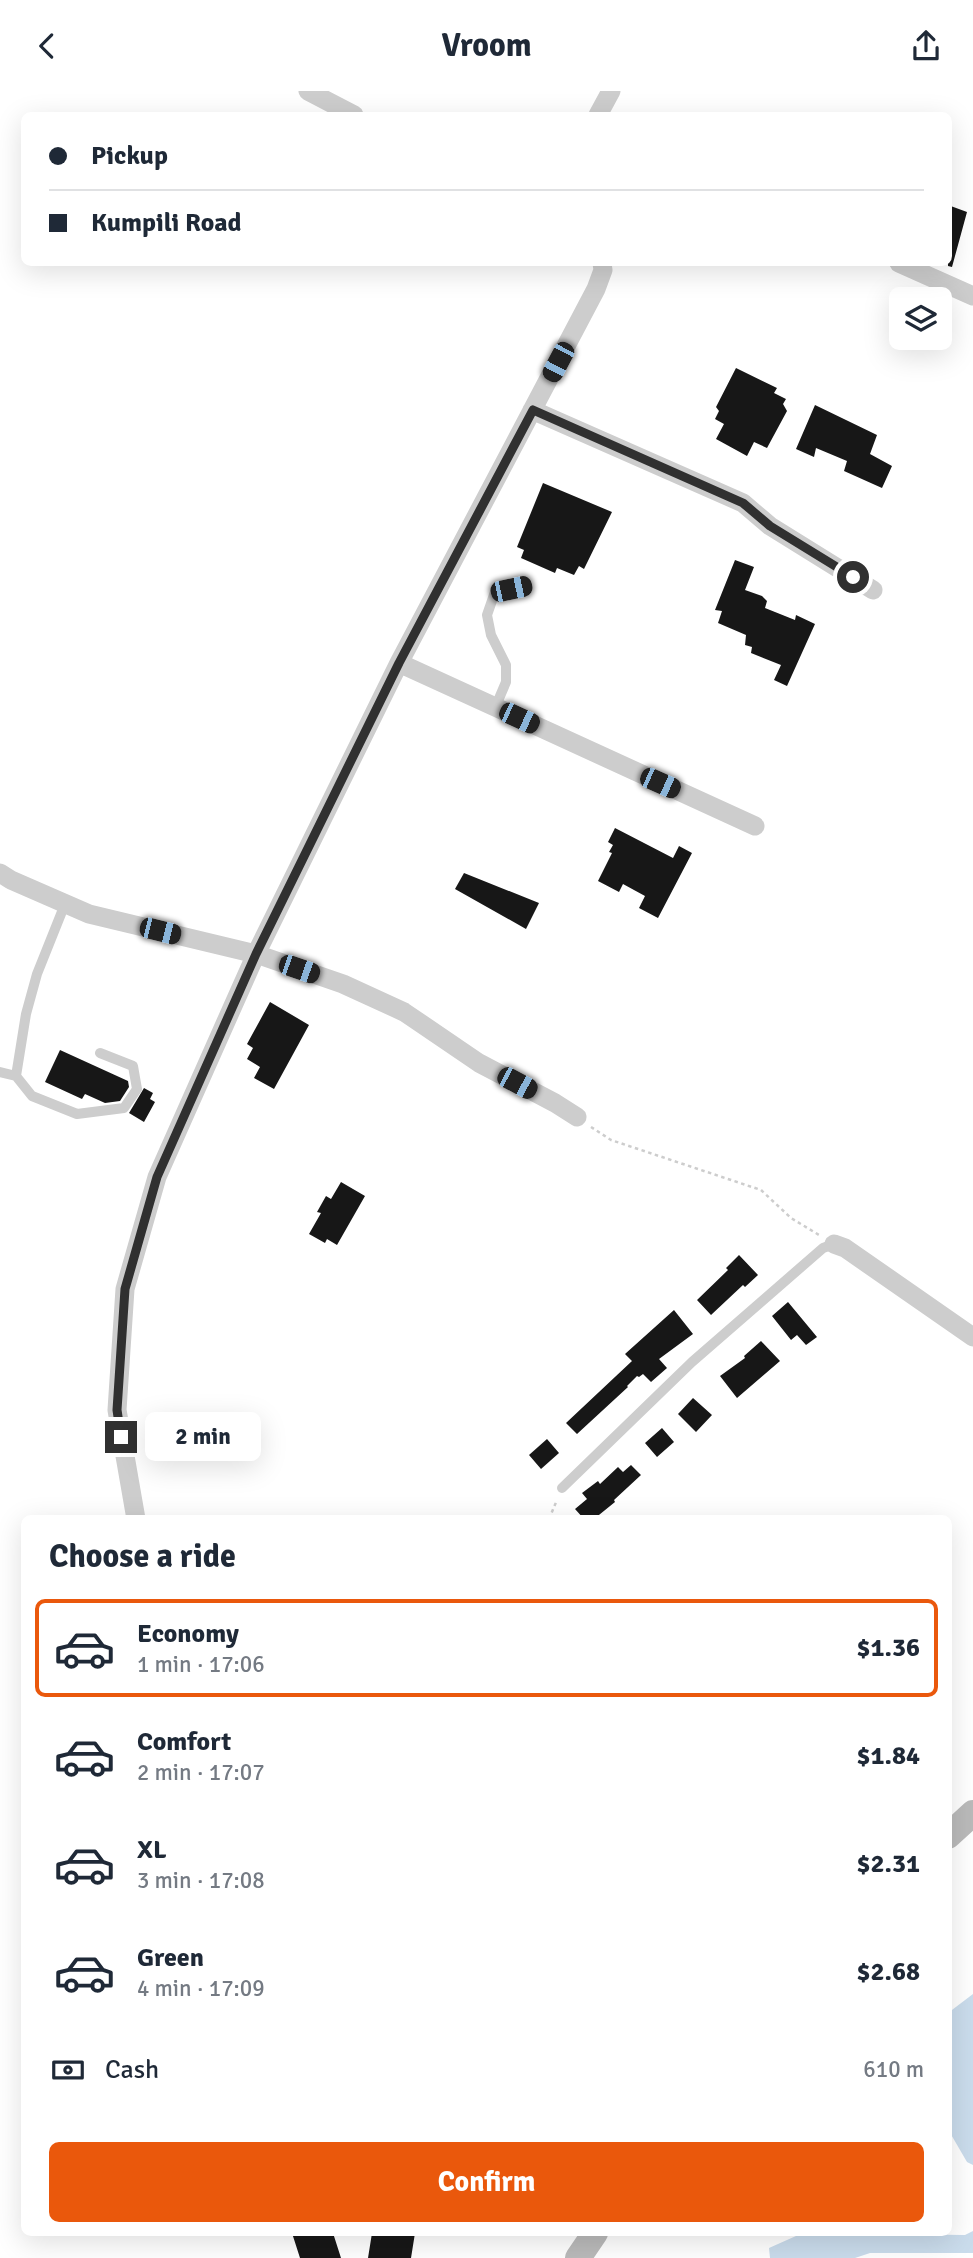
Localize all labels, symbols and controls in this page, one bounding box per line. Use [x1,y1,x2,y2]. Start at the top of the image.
text: Vroom [441,26,532,65]
icon: back [28,27,66,65]
icon: share [907,27,945,65]
text: Pickup [91,140,168,172]
text: Kumpili Road [91,207,241,239]
map controls [889,287,952,350]
button: layers [889,287,952,350]
car [539,339,578,385]
route start [837,561,869,593]
car [489,574,534,604]
car [496,700,543,736]
car [637,765,684,801]
car [138,916,183,946]
car [276,952,323,986]
car [494,1064,541,1102]
callout: 2 min [146,1413,261,1461]
route end [105,1421,137,1453]
text: 2 min [175,1422,231,1451]
text: Choose a ride [49,1537,236,1576]
icon: car [53,1617,116,1680]
text: Economy [137,1618,239,1650]
text: $1.36 [856,1632,920,1664]
text: 1 min · 17:06 [137,1650,265,1679]
icon: car [53,1725,116,1788]
text: Comfort [137,1726,231,1758]
text: $1.84 [856,1740,920,1772]
text: 2 min · 17:07 [137,1758,265,1787]
icon: car [53,1833,116,1896]
text: XL [137,1834,167,1866]
text: $2.31 [856,1848,920,1880]
text: 3 min · 17:08 [137,1866,265,1895]
icon: car [53,1941,116,2004]
text: Green [137,1942,204,1974]
text: $2.68 [856,1956,920,1988]
text: 4 min · 17:09 [137,1974,265,2003]
icon: cash [49,2051,87,2089]
text: Cash [105,2054,159,2086]
text: 610 m [863,2055,924,2084]
button: Confirm [49,2142,924,2222]

